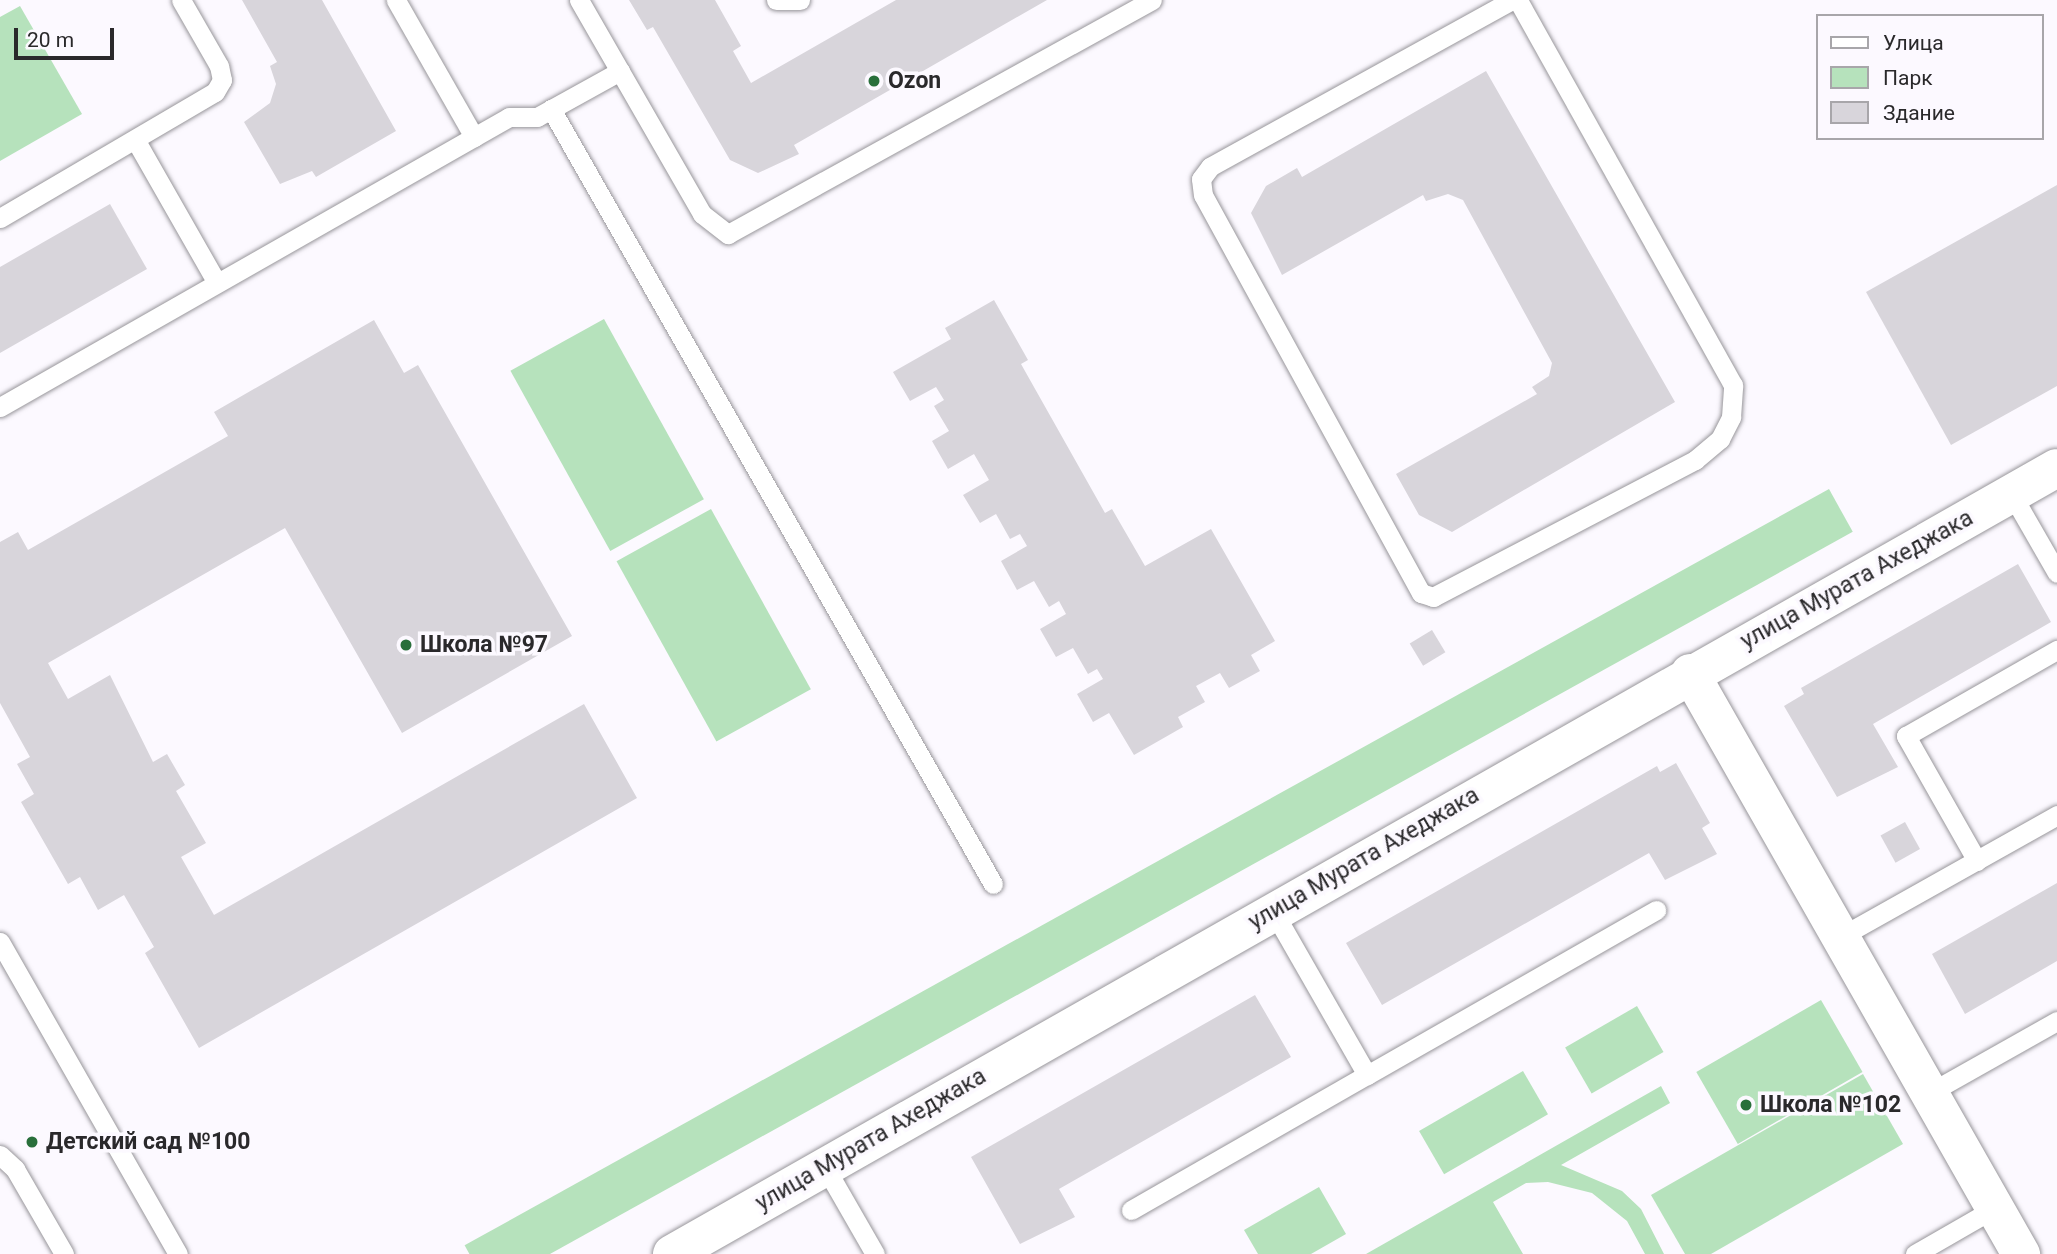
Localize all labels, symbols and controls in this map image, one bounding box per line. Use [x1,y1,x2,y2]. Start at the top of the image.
scale bar [18,14,117,58]
legend [1815,14,2043,140]
text: 20 m [27,28,74,52]
text: Улица [1883,31,1944,55]
text: Парк [1883,66,1933,90]
place label: Ozon [888,67,941,95]
marker: Ozon [866,73,882,89]
text: Здание [1883,101,1955,125]
street label: улица Мурата Ахеджака [1736,505,1978,655]
place label: Школа №97 [420,631,548,659]
marker: Школа №97 [398,637,414,653]
street label: улица Мурата Ахеджака [1244,782,1484,936]
street label: улица Мурата Ахеджака [751,1063,991,1217]
place label: Школа №102 [1760,1091,1901,1119]
marker: Школа №102 [1738,1097,1754,1113]
place label: Детский сад №100 [46,1128,251,1156]
marker: Детский сад №100 [24,1134,40,1150]

